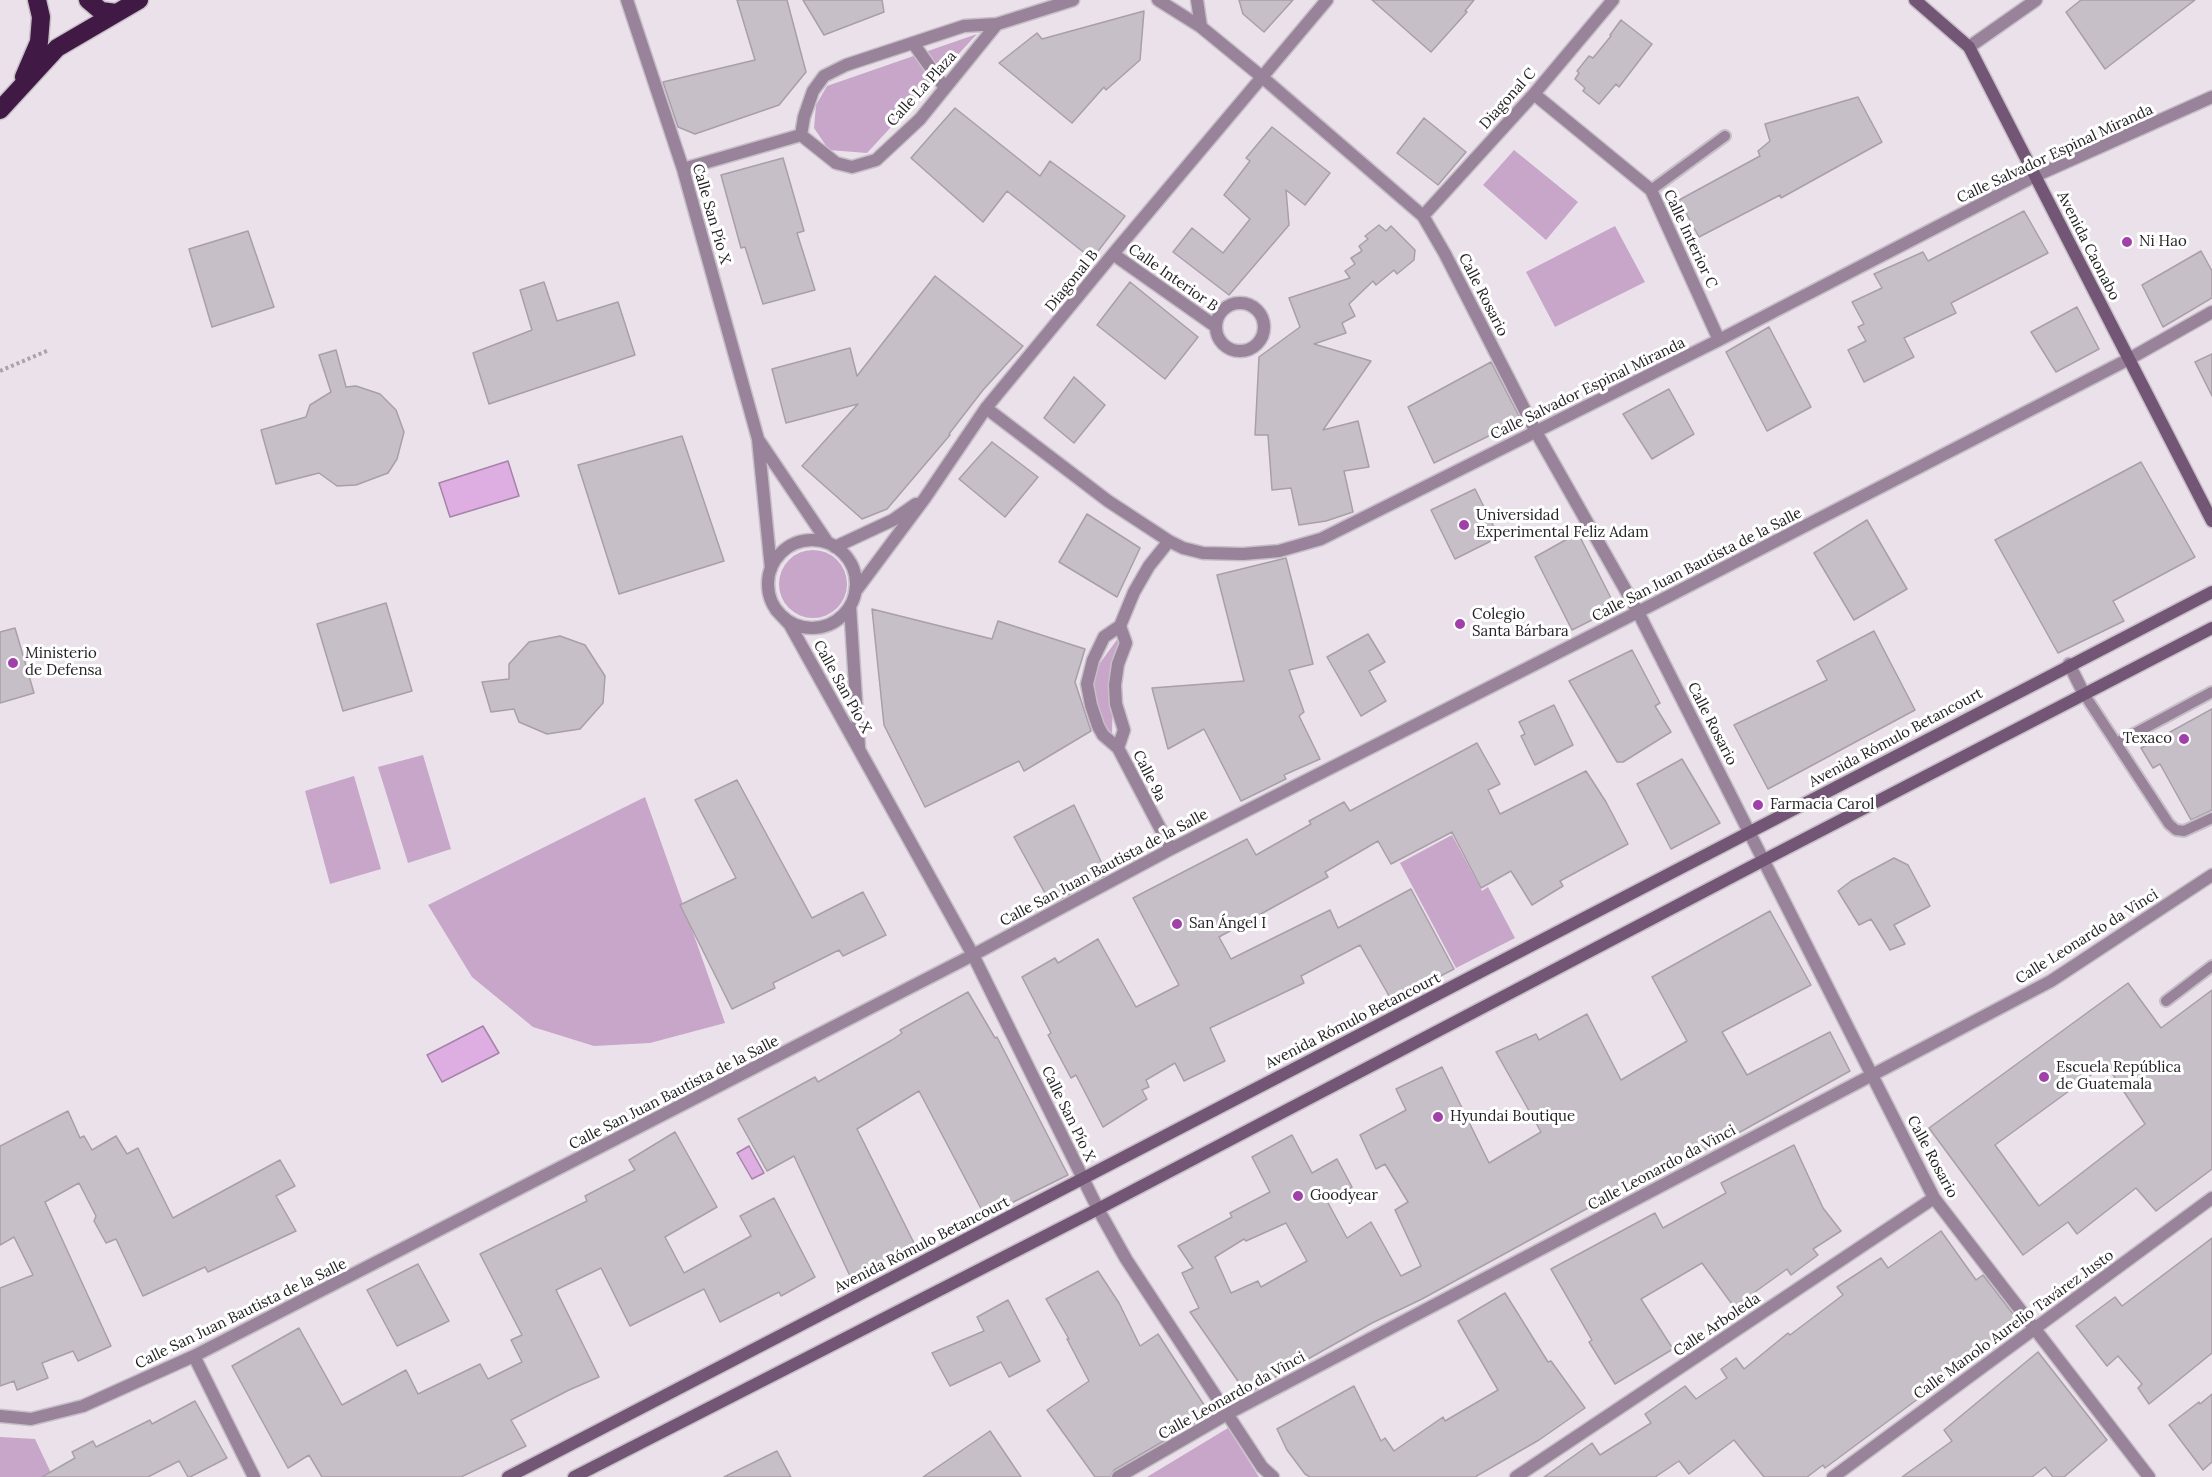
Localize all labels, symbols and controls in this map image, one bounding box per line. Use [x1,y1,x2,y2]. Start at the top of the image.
street label: Calle La Plaza [883,48,961,130]
street label: Diagonal C [1476,65,1540,133]
street label: Calle Salvador Espinal Miranda [1954,101,2156,207]
street label: Calle San Pío X [688,162,734,266]
street label: Calle Interior C [1659,187,1721,291]
street label: Avenida Caonabo [2053,188,2123,304]
place label: Ni Hao [2139,233,2187,251]
marker: Ni Hao [2120,235,2134,249]
street label: Calle Interior B [1125,240,1221,316]
street label: Diagonal B [1042,246,1102,316]
street label: Calle Rosario [1454,250,1512,340]
street label: Calle Salvador Espinal Miranda [1488,334,1688,444]
street label: Calle San Juan Bautista de la Salle [1589,504,1805,626]
place label: Universidad Experimental Feliz Adam [1476,507,1649,542]
marker: Universidad Experimental Feliz Adam [1457,518,1471,532]
place label: Colegio Santa Bárbara [1472,606,1569,641]
marker: Colegio Santa Bárbara [1453,617,1467,631]
street label: Calle San Pío X [809,637,875,737]
place label: Ministerio de Defensa [25,645,102,680]
marker: Ministerio de Defensa [6,656,20,670]
street label: Calle Rosario [1683,679,1741,769]
street label: Avenida Rómulo Betancourt [1806,685,1986,791]
place label: Texaco [2123,730,2172,748]
marker: Texaco [2177,732,2191,746]
street label: Calle 9a [1129,747,1169,805]
place label: Farmacia Carol [1770,796,1874,814]
marker: Farmacia Carol [1751,798,1765,812]
street label: Calle San Juan Bautista de la Salle [997,805,1211,931]
street label: Calle Leonardo da Vinci [2012,886,2162,988]
place label: San Ángel I [1189,915,1266,933]
marker: San Ángel I [1170,917,1184,931]
street label: Avenida Rómulo Betancourt [1262,969,1444,1073]
street label: Calle San Juan Bautista de la Salle [566,1032,782,1154]
place label: Escuela República de Guatemala [2056,1059,2181,1094]
street label: Calle San Pío X [1037,1064,1099,1164]
marker: Escuela República de Guatemala [2037,1070,2051,1084]
place label: Hyundai Boutique [1450,1108,1575,1126]
marker: Hyundai Boutique [1431,1110,1445,1124]
street label: Calle Rosario [1903,1113,1961,1201]
street label: Calle Leonardo da Vinci [1585,1121,1739,1215]
place label: Goodyear [1310,1187,1378,1205]
marker: Goodyear [1291,1189,1305,1203]
street label: Avenida Rómulo Betancourt [831,1193,1013,1297]
street label: Calle Manolo Aurelio Tavárez Justo [1911,1246,2117,1404]
street label: Calle San Juan Bautista de la Salle [132,1255,350,1373]
street label: Calle Arboleda [1670,1289,1764,1361]
street label: Calle Leonardo da Vinci [1156,1348,1308,1444]

